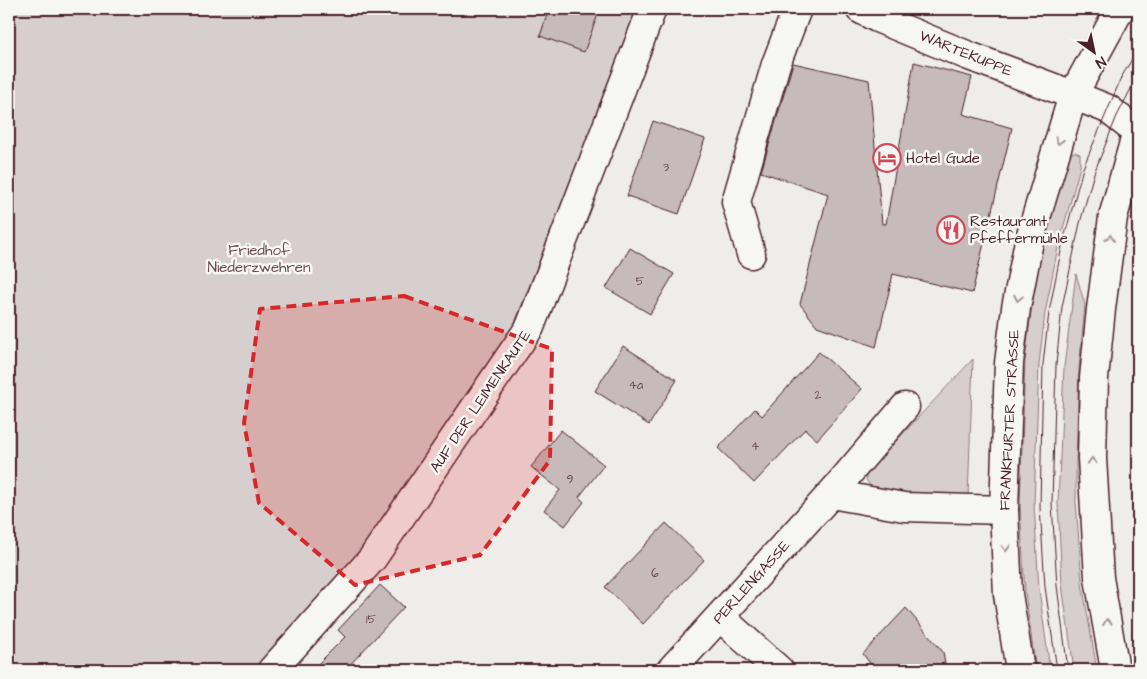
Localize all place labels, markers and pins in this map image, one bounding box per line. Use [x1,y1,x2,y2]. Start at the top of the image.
hotel icon: Hotel Gude [872,143,902,173]
place label: Hotel Gude [906,148,980,169]
place label: Restaurant Pfeffermühle [970,211,1068,249]
restaurant icon: Restaurant Pfeffermühle [936,215,966,245]

